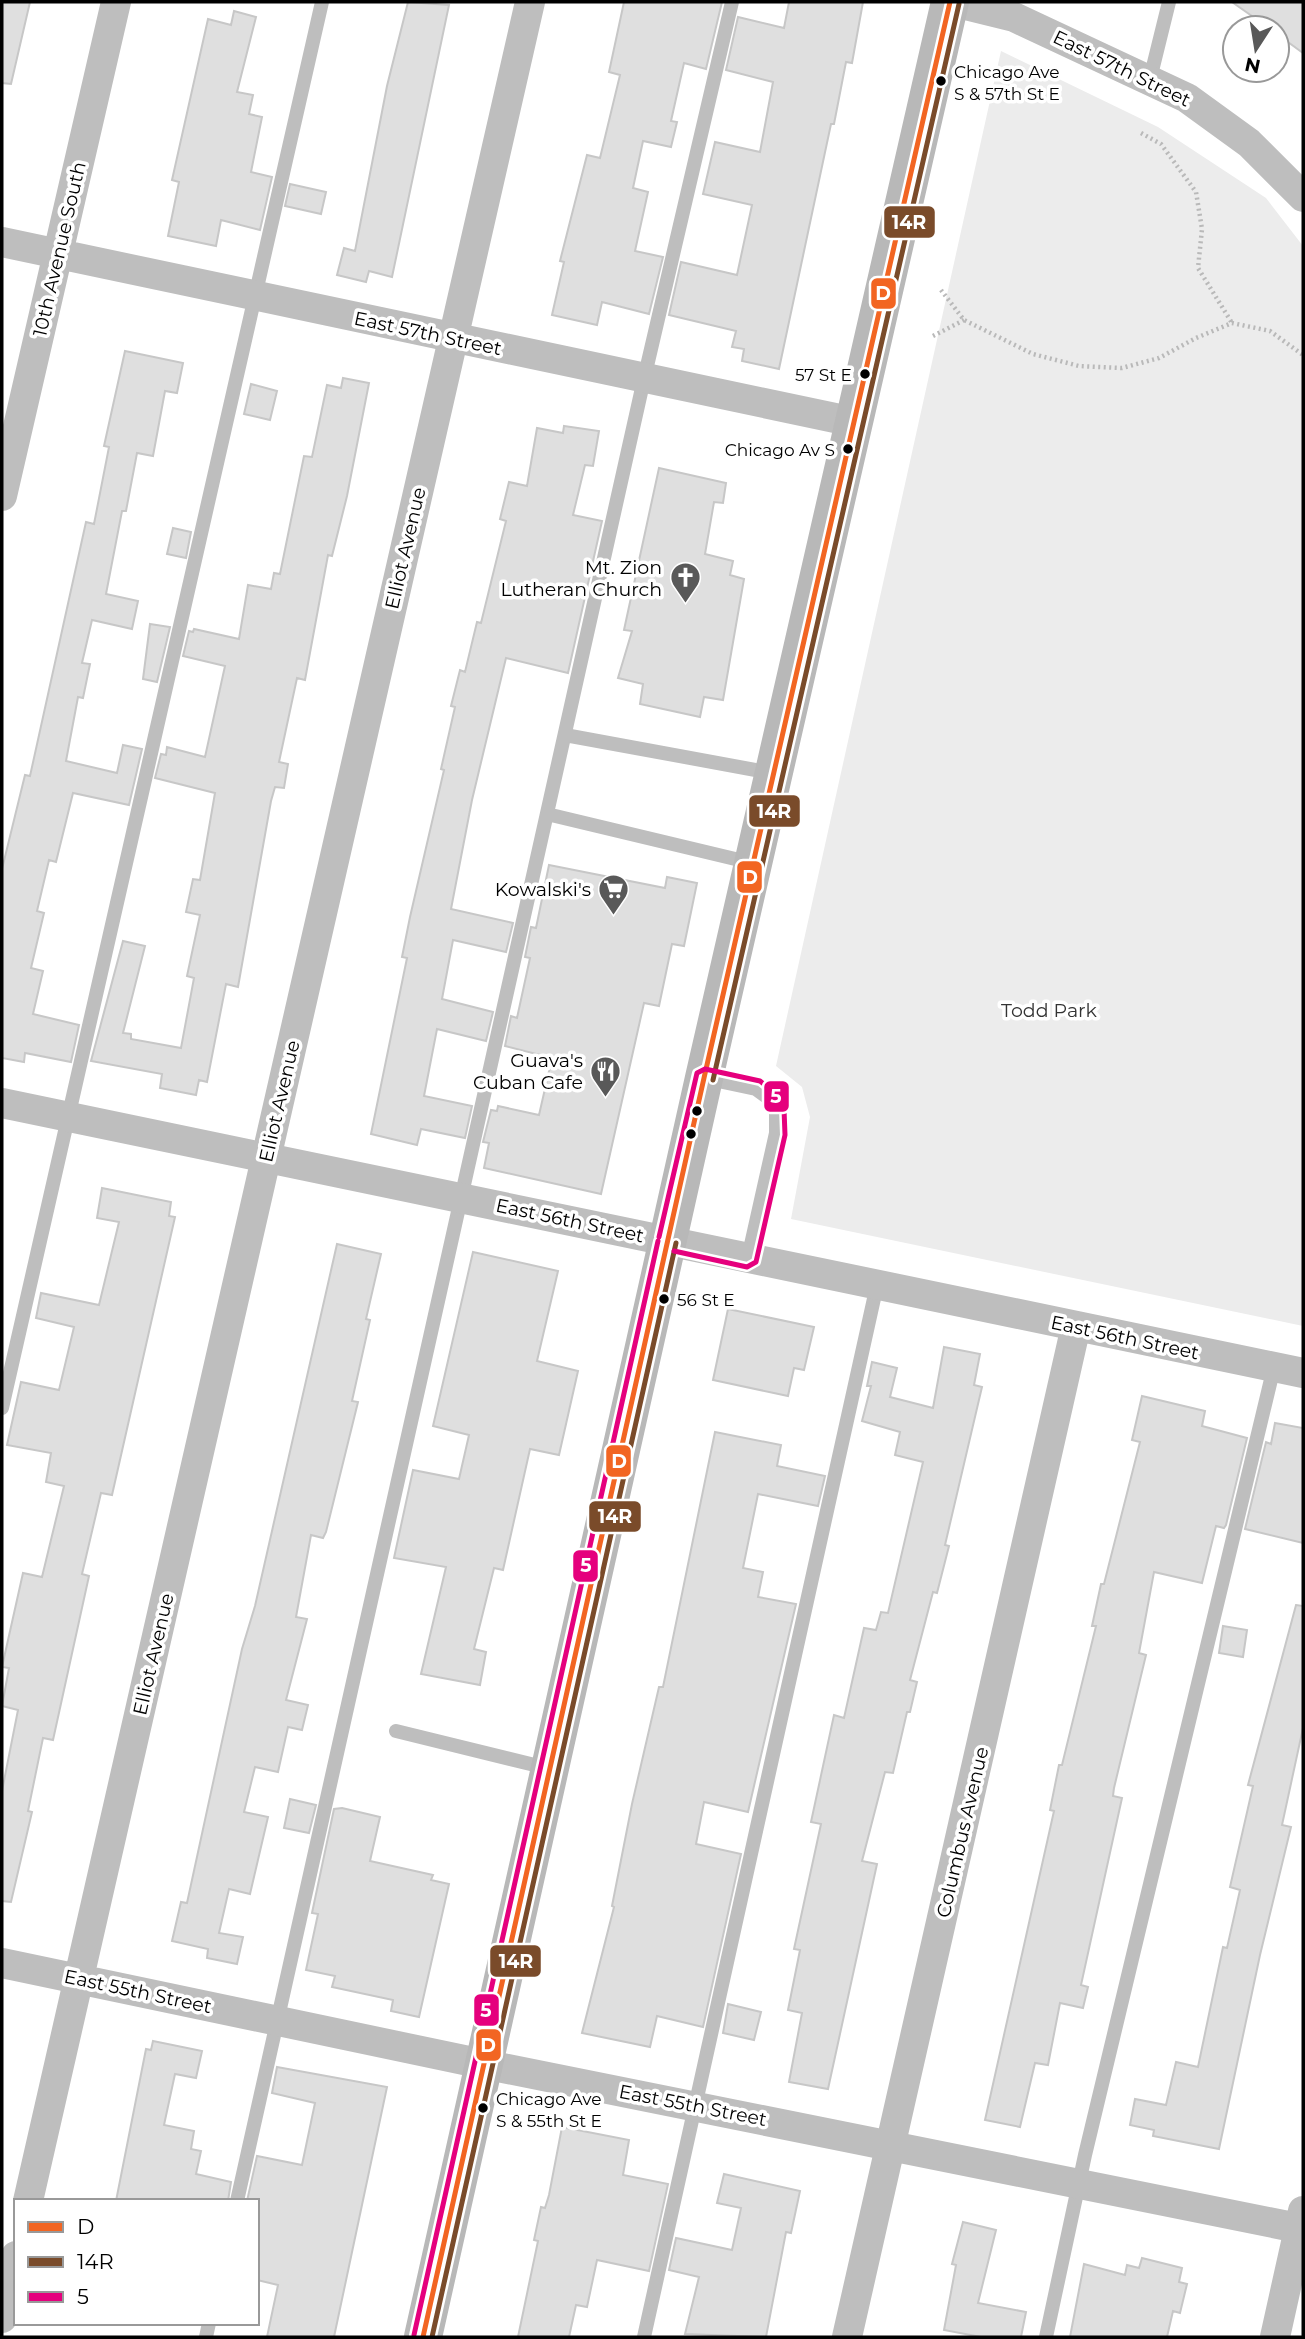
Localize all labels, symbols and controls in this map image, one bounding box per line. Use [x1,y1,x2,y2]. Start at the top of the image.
north arrow [1221,14,1291,84]
street label: East 57th Street [1049,25,1195,112]
text: N [1243,52,1262,78]
place label: Chicago Ave S & 57th St E [954,62,1060,104]
marker: Chicago Ave S & 57th St E [934,74,948,88]
street label: 10th Avenue South [28,159,91,339]
line badge: 14R [883,205,936,239]
text: 14R [892,211,926,234]
line badge: D [870,277,897,310]
text: D [875,282,891,305]
street label: East 57th Street [352,307,504,360]
place label: 57 St E [795,365,852,385]
marker: 57 St E [858,367,872,381]
place label: Chicago Av S [725,440,835,460]
marker: Chicago Av S [841,442,855,456]
street label: Elliot Avenue [380,485,431,611]
place label: Mt. Zion Lutheran Church [500,556,662,601]
church icon: Mt. Zion Lutheran Church [668,561,702,605]
line badge: 14R [748,794,801,828]
text: 14R [757,800,791,823]
line badge: D [736,860,763,894]
text: D [742,866,758,889]
supermarket icon: Kowalski's [597,872,631,916]
place label: Kowalski's [495,878,591,901]
park label: Todd Park [1001,999,1098,1022]
street label: Elliot Avenue [254,1038,305,1164]
place label: Guava's Cuban Cafe [473,1049,583,1094]
restaurant icon: Guava's Cuban Cafe [589,1054,623,1098]
line badge: 5 [763,1080,790,1113]
text: 5 [770,1085,782,1108]
unlabelled marker [690,1104,704,1118]
unlabelled marker [684,1127,698,1141]
street label: East 56th Street [494,1194,646,1247]
place label: 56 St E [677,1290,735,1310]
marker: 56 St E [657,1292,671,1306]
street label: East 56th Street [1049,1311,1201,1364]
line badge: D [605,1444,632,1478]
text: D [611,1450,627,1473]
line badge: 14R [588,1500,642,1533]
text: 14R [598,1505,632,1528]
line badge: 5 [572,1549,599,1583]
text: 5 [580,1554,592,1577]
street label: Elliot Avenue [128,1591,179,1717]
street label: Columbus Avenue [932,1744,993,1920]
line badge: 14R [489,1944,542,1978]
text: 14R [499,1950,533,1973]
street label: East 55th Street [62,1965,214,2018]
line badge: 5 [473,1993,500,2027]
text: 5 [480,1999,492,2022]
line badge: D [475,2028,502,2062]
text: D [480,2034,496,2057]
street label: East 55th Street [617,2080,769,2131]
place label: Chicago Ave S & 55th St E [496,2089,602,2131]
marker: Chicago Ave S & 55th St E [476,2101,490,2115]
legend [14,2199,259,2325]
text: D [77,2214,94,2239]
text: 14R [77,2249,114,2274]
text: 5 [77,2284,89,2309]

